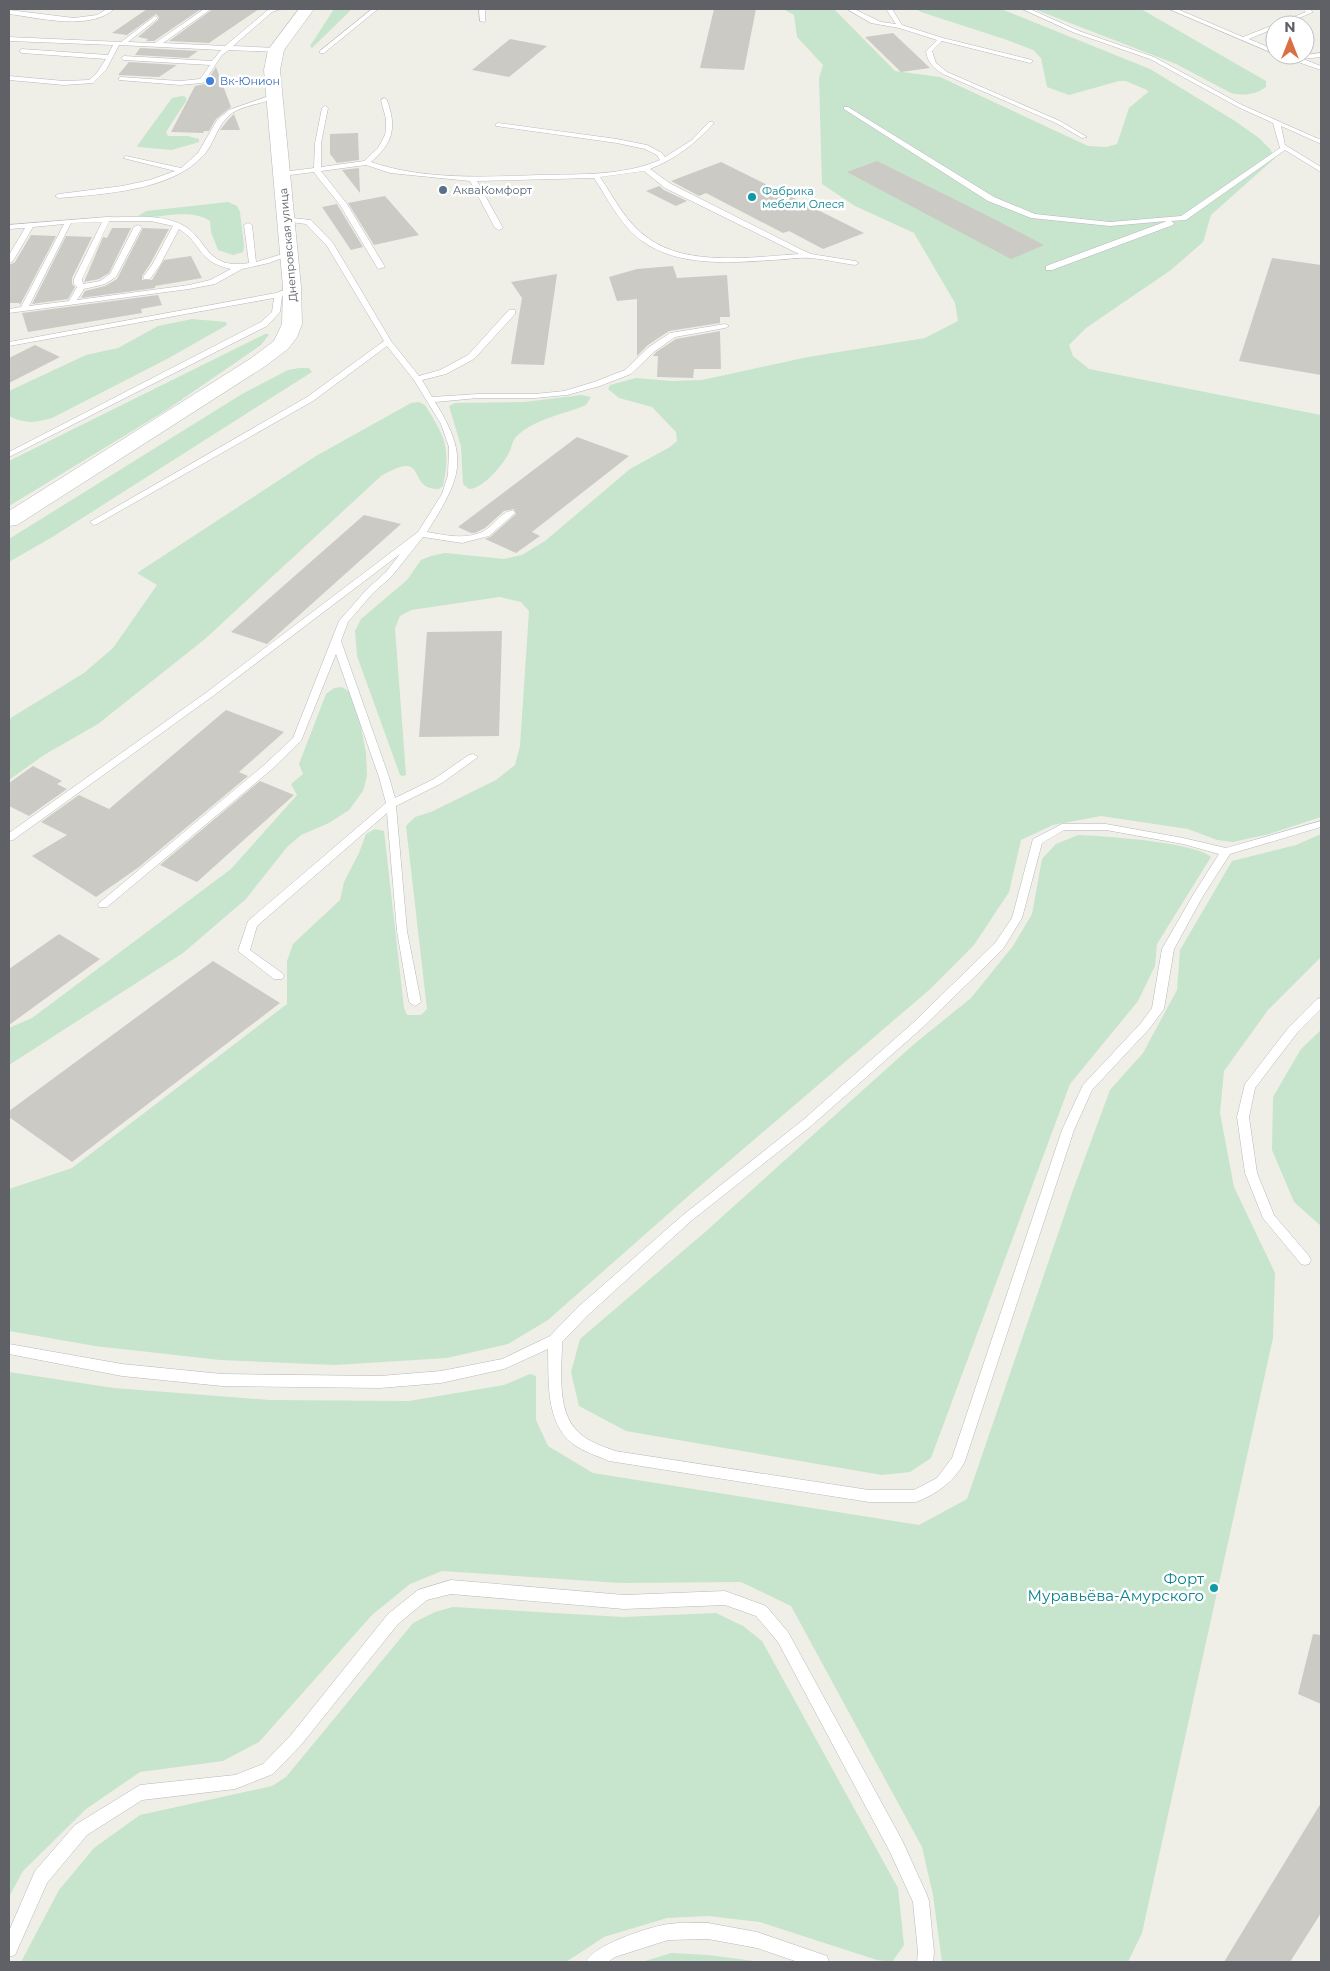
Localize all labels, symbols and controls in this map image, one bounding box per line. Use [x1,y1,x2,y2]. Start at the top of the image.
north arrow [1265,15,1315,65]
text: N [1284,18,1296,36]
place label: Вк-Юнион [220,74,280,88]
marker: Вк-Юнион [204,75,216,87]
place label: АкваКомфорт [453,183,533,197]
marker: АкваКомфорт [437,184,449,196]
place label: Фабрика мебели Олеся [762,184,844,211]
street label: Днепровская улица [276,187,300,303]
marker: Фабрика мебели Олеся [746,191,758,203]
place label: Форт Муравьёва-Амурского [1028,1569,1205,1605]
marker: Форт Муравьёва-Амурского [1208,1582,1220,1594]

